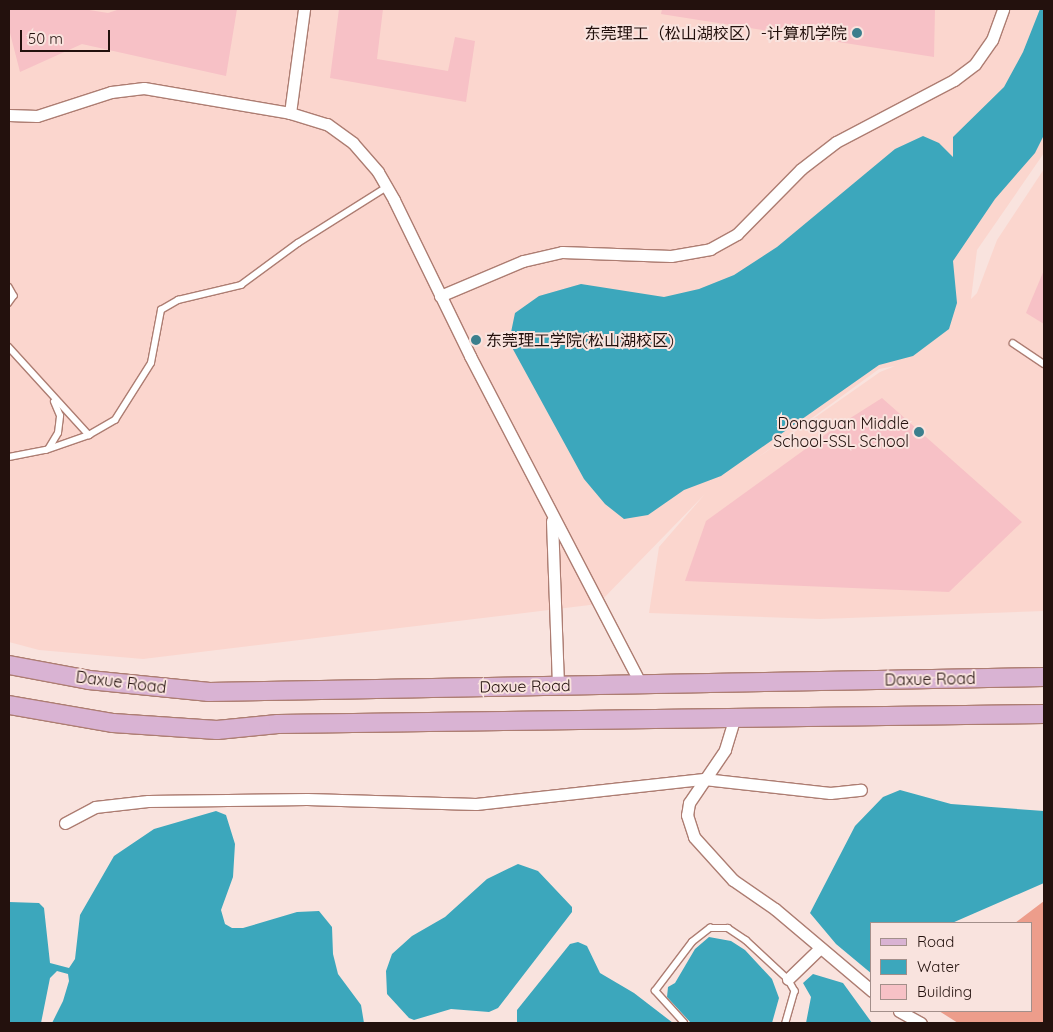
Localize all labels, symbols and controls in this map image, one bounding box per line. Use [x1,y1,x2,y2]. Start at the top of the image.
scale bar [22,20,112,52]
place label: 东莞理工（松山湖校区）-计算机学院 [585,23,847,43]
marker: 东莞理工（松山湖校区）-计算机学院 [851,27,863,39]
text: 50 m [28,29,63,48]
place label: 东莞理工学院(松山湖校区) [486,330,674,350]
marker: 东莞理工学院(松山湖校区) [470,334,482,346]
place label: Dongguan Middle School-SSL School [773,413,909,451]
marker: Dongguan Middle School-SSL School [913,426,925,438]
street label: Daxue Road [75,667,167,697]
street label: Daxue Road [884,669,976,689]
street label: Daxue Road [479,676,571,696]
legend [870,922,1033,1012]
text: Road [917,932,954,951]
text: Water [917,957,960,976]
text: Building [917,982,972,1001]

